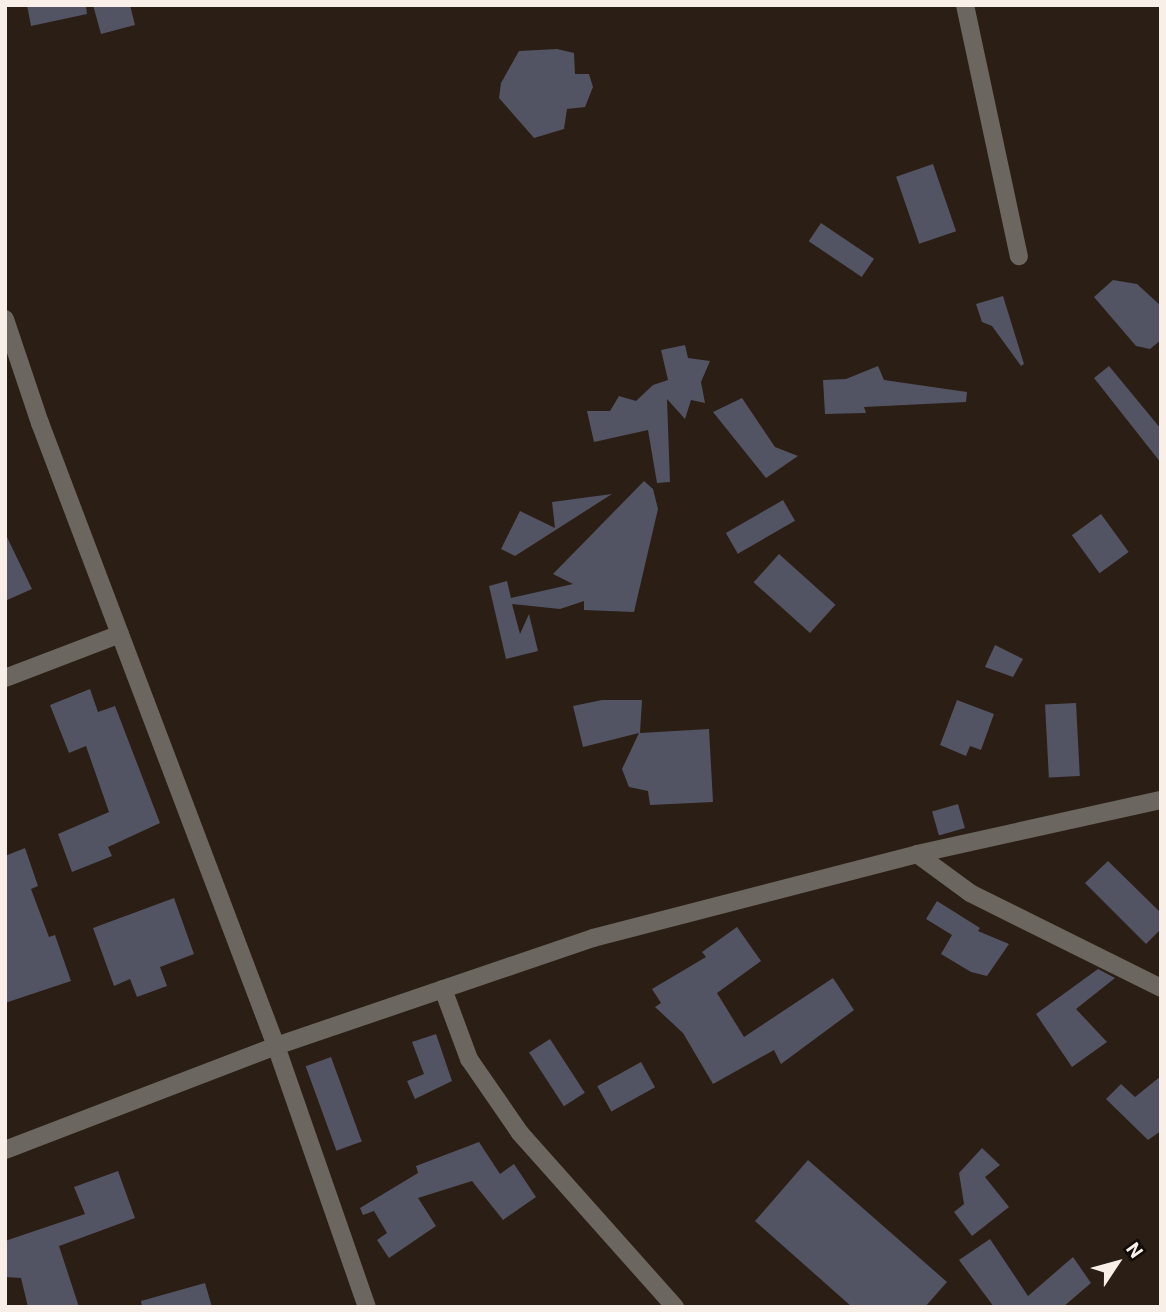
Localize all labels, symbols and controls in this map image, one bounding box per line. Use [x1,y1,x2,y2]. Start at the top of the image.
north arrow [1082,1228,1152,1298]
text: N [1121,1238,1148,1263]

